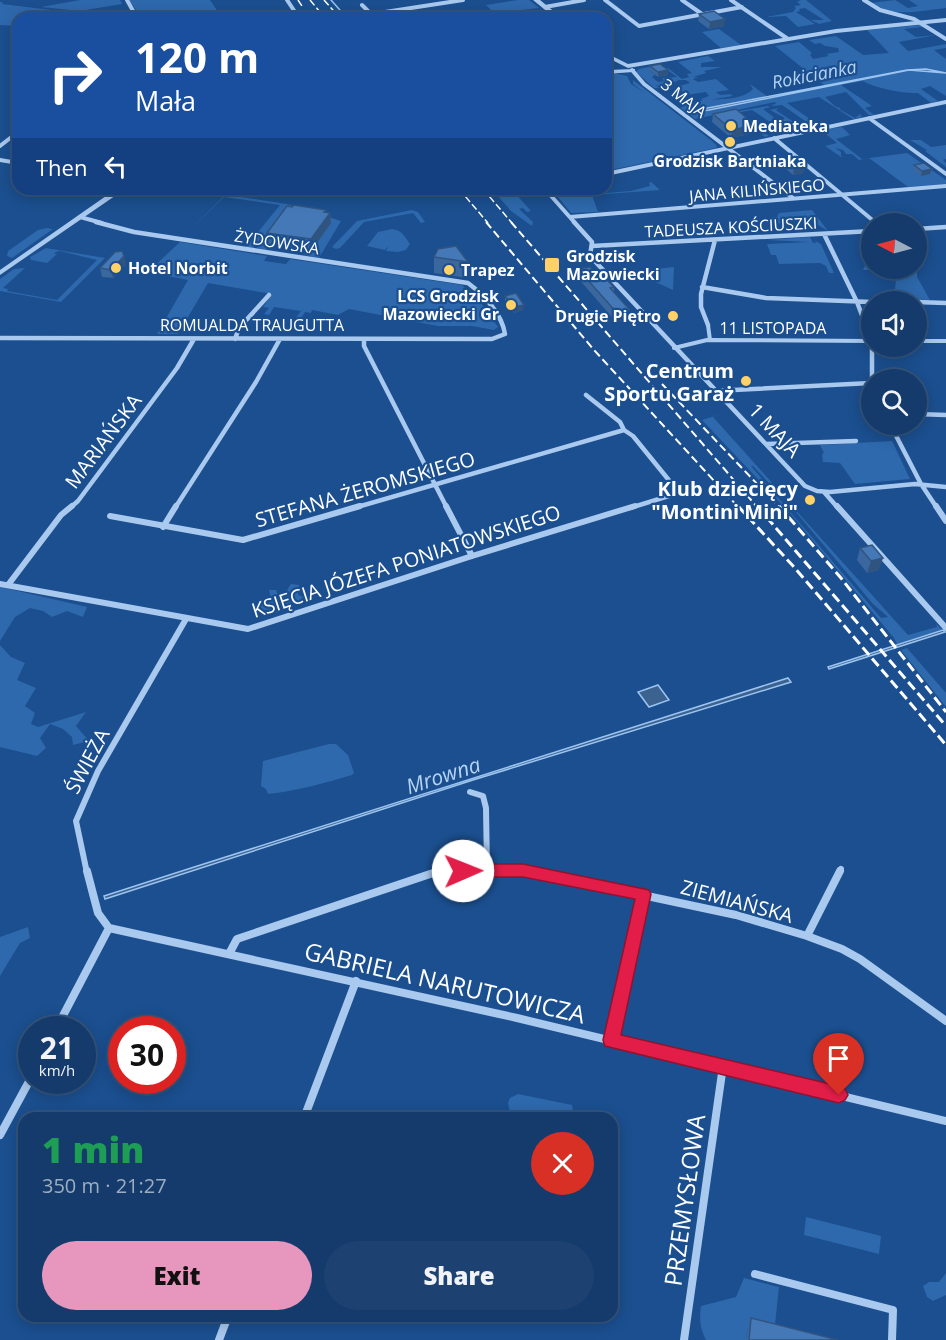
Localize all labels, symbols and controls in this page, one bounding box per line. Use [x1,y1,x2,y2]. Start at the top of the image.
text: 120 m [135,28,259,85]
icon: right [36,36,114,114]
water label: Rokicianka [770,54,858,94]
street label: 3 MAJA [657,73,712,123]
text: Mała [135,82,196,119]
place label: Mediateka [743,115,828,137]
marker: Mediateka [724,119,738,133]
marker: Grodzisk Bartniaka [723,135,737,149]
icon: left [99,150,132,183]
place label: Grodzisk Bartniaka [654,150,806,172]
text: Then [36,152,87,182]
street label: JANA KILIŃSKIEGO [686,173,826,207]
street label: TADEUSZA KOŚCIUSZKI [644,211,818,243]
north arrow [861,213,927,279]
map controls [861,213,927,435]
street label: ŻYDOWSKA [233,224,322,260]
place label: Grodzisk Mazowiecki [566,245,660,285]
marker: Grodzisk Mazowiecki [543,256,561,274]
place label: Hotel Norbit [128,257,228,279]
place label: Trapez [461,259,515,281]
marker: Hotel Norbit [109,261,123,275]
marker: Trapez [442,263,456,277]
place label: LCS Grodzisk Mazowiecki Gr [382,285,499,325]
button: sound [861,291,927,357]
marker: LCS Grodzisk Mazowiecki Gr [504,298,518,312]
place label: Drugie Piętro [555,305,661,327]
marker: Drugie Piętro [666,309,680,323]
street label: ROMUALDA TRAUGUTTA [160,314,345,336]
street label: 11 LISTOPADA [720,317,827,339]
place label: Centrum Sportu Garaż [604,357,734,407]
button: search [861,369,927,435]
marker: Centrum Sportu Garaż [739,374,753,388]
street label: MARIAŃSKA [58,388,148,494]
street label: 1 MAJA [743,397,807,463]
street label: STEFANA ŻEROMSKIEGO [252,445,478,533]
place label: Klub dziecięcy "Montini Mini" [651,475,799,525]
marker: Klub dziecięcy "Montini Mini" [803,493,817,507]
street label: KSIĘCIA JÓZEFA PONIATOWSKIEGO [248,498,564,624]
street label: ŚWIEŻA [59,723,116,798]
water label: Mrowna [402,750,484,800]
position arrow [431,839,495,903]
street label: ZIEMIAŃSKA [678,873,797,929]
street label: GABRIELA NARUTOWICZA [301,934,589,1031]
speed limit sign: 30 [108,1016,186,1094]
text: 21 [40,1027,74,1068]
pin [813,1033,864,1095]
icon: arrive [822,1042,855,1075]
text: km/h [39,1060,75,1080]
street label: PRZEMYSŁOWA [656,1111,712,1288]
text: 1 min [42,1125,144,1174]
button: close [531,1132,594,1195]
text: 350 m · 21:27 [42,1172,167,1199]
button: Exit [42,1241,312,1310]
button: Share [324,1241,594,1310]

